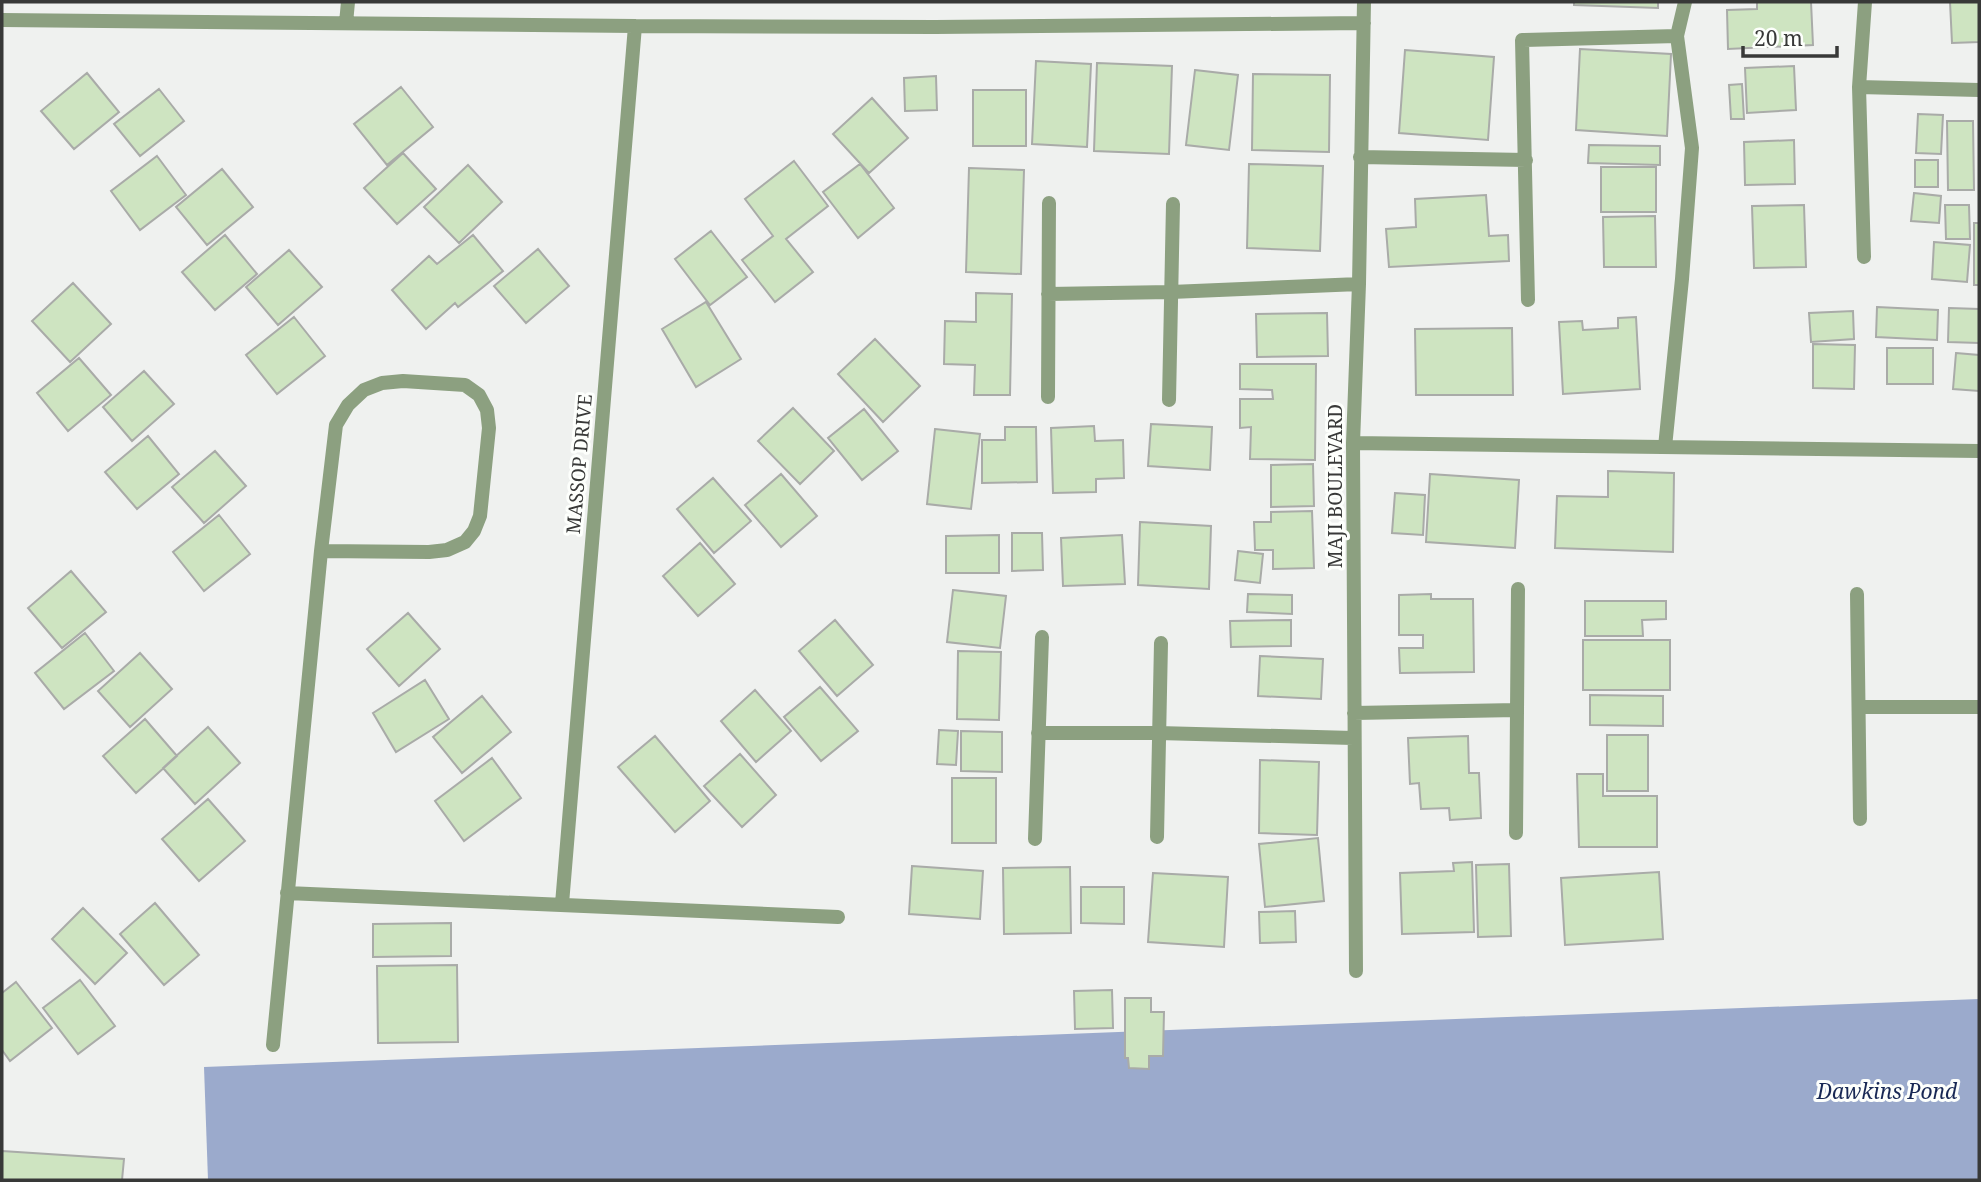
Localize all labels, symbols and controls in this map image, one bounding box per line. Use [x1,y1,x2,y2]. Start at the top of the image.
scale bar [1743,14,1838,58]
text: 20 m [1754,24,1803,52]
street label: MASSOP DRIVE [560,393,598,535]
street label: MAJI BOULEVARD [1322,404,1348,568]
water label: Dawkins Pond [1816,1077,1958,1105]

